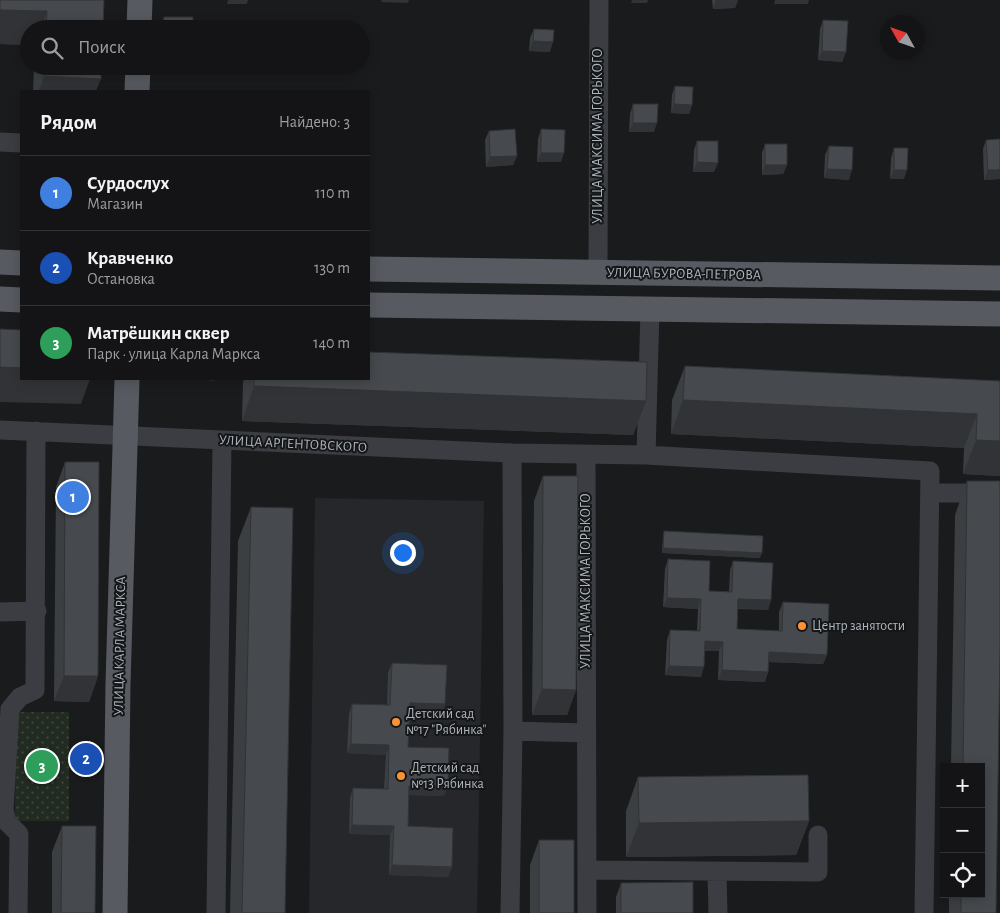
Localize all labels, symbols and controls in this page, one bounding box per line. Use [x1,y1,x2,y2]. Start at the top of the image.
north arrow [880,15,925,60]
search box [20,20,370,75]
icon: search [38,34,66,62]
text: Поиск [78,38,125,57]
street label: УЛИЦА МАКСИМА ГОРЬКОГО [591,48,605,224]
text: Рядом [40,112,97,133]
text: Найдено: 3 [279,114,350,130]
text: Сурдослух [87,174,169,193]
text: 1 [53,185,59,201]
text: 110 m [315,185,350,201]
text: Магазин [87,196,143,212]
text: Кравченко [87,249,173,268]
text: 2 [52,260,60,276]
text: 130 m [314,260,350,276]
street label: УЛИЦА БУРОВА-ПЕТРОВА [607,266,761,282]
text: Остановка [87,271,155,287]
text: Матрёшкин сквер [87,324,230,343]
text: 3 [53,335,59,351]
text: 140 m [313,335,350,351]
text: Парк · улица Карла Маркса [87,346,260,362]
street label: УЛИЦА АРГЕНТОВСКОГО [219,433,367,455]
pin: 1 [57,478,89,516]
street label: УЛИЦА МАКСИМА ГОРЬКОГО [579,493,593,669]
your location [390,540,416,566]
street label: УЛИЦА КАРЛА МАРКСА [112,576,128,716]
place label: Центр занятости [812,619,905,633]
marker: Центр занятости [796,620,808,632]
place label: Детский сад №17 "Рябинка" [406,707,486,737]
marker: Детский сад №17 "Рябинка" [390,716,402,728]
pin: 2 [70,740,102,778]
pin: 3 [26,747,58,785]
place label: Детский сад №13 Рябинка [411,761,484,791]
map controls [940,763,985,898]
button: + [940,763,985,808]
marker: Детский сад №13 Рябинка [395,770,407,782]
button: − [940,808,985,853]
button: locate [940,853,985,898]

